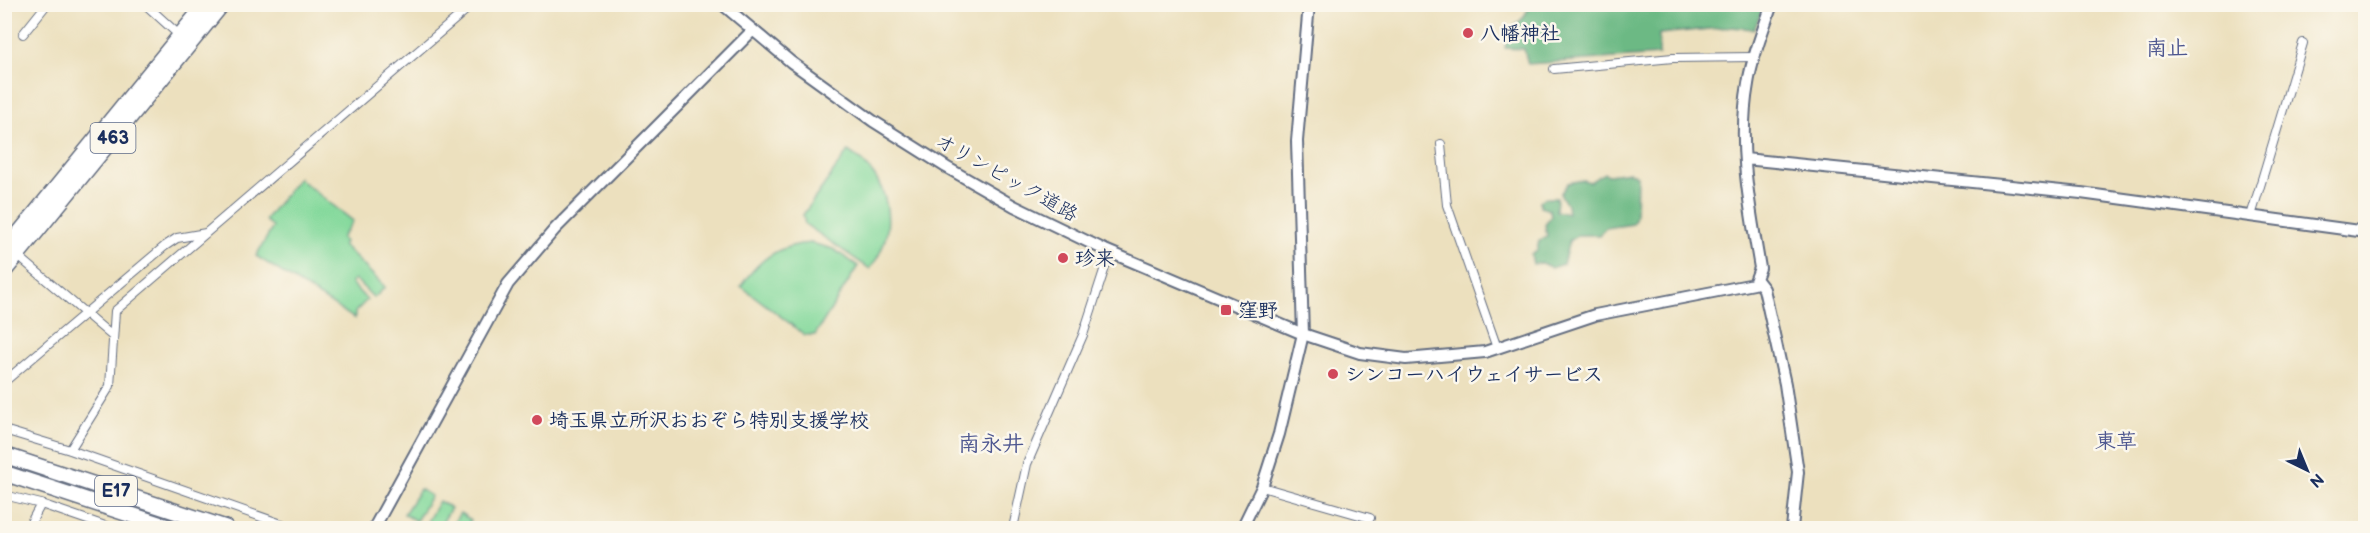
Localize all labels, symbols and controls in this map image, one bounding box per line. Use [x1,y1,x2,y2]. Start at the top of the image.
place label: 八幡神社 [1480,22,1560,46]
marker: 八幡神社 [1461,26,1475,40]
district label: 南止 [2146,36,2188,61]
road number: 463 [90,123,136,153]
street label: オリンピック道路 [931,129,1082,227]
place label: 珍来 [1075,247,1115,271]
marker: 珍来 [1056,251,1070,265]
place label: 窪野 [1238,299,1278,323]
marker: 窪野 [1219,303,1233,317]
place label: シンコーハイウェイサービス [1345,363,1603,387]
marker: シンコーハイウェイサービス [1326,367,1340,381]
place label: 埼玉県立所沢おおぞら特別支援学校 [549,409,869,433]
marker: 埼玉県立所沢おおぞら特別支援学校 [530,413,544,427]
district label: 東草 [2095,429,2137,454]
district label: 南永井 [958,431,1024,458]
north arrow [2277,440,2337,500]
text: N [2305,469,2327,491]
road number: E17 [95,476,137,506]

